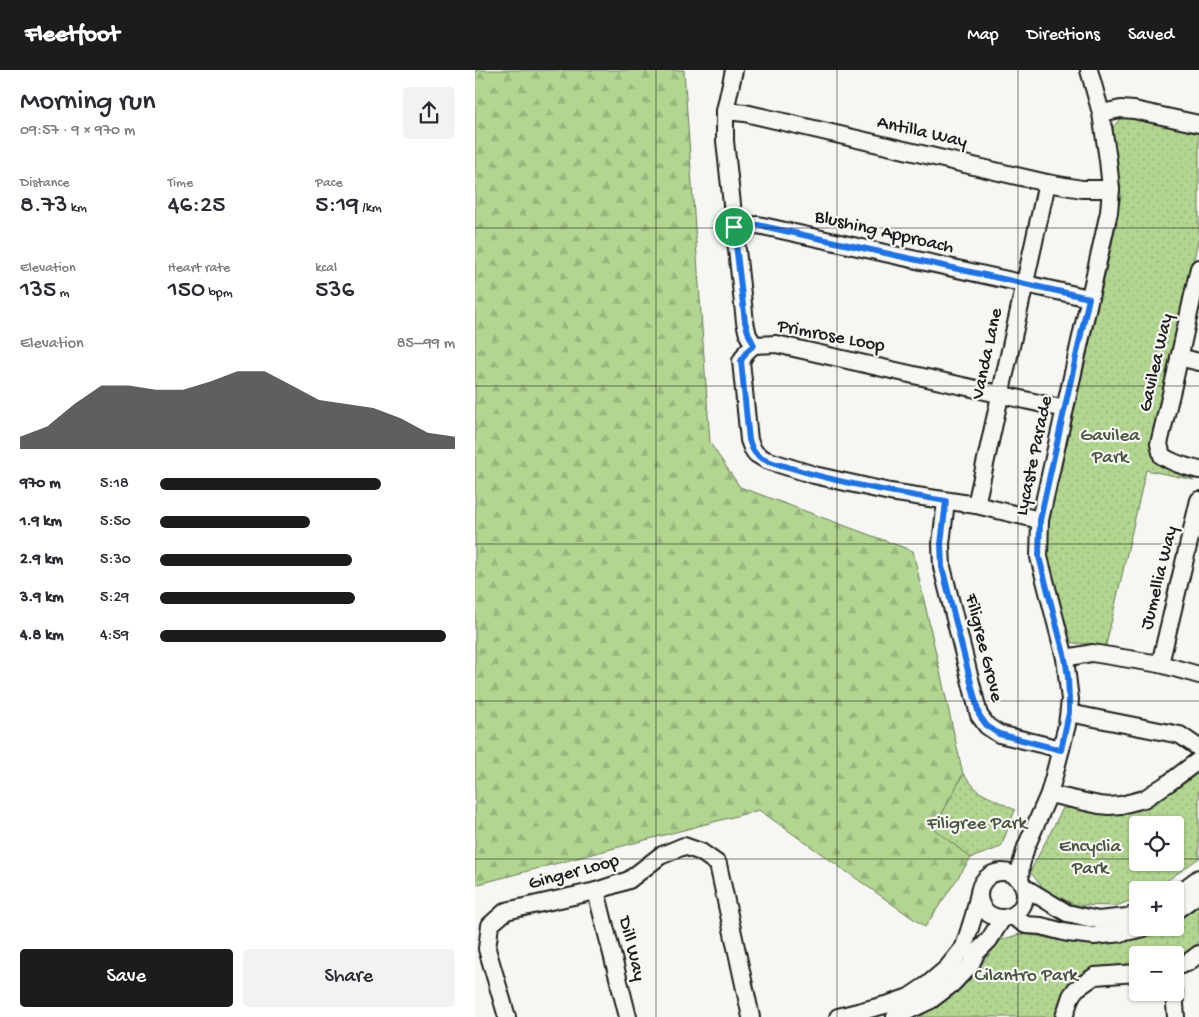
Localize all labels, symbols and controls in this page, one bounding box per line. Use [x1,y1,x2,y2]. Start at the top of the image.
text: Fleetfoot [25,21,119,50]
text: Map [967,25,999,46]
text: Directions [1027,25,1100,46]
text: Saved [1128,25,1174,46]
text: Morning run [20,86,155,119]
button: share [403,87,455,139]
street label: Antilla Way [875,111,970,155]
text: 09:57 · 9 × 970 m [20,122,135,141]
text: Distance [20,175,69,192]
text: Time [168,175,193,192]
text: Pace [315,175,343,192]
text: 8.73 [20,192,68,221]
text: 46:25 [168,192,225,221]
text: 5:19 [315,192,359,221]
text: km [68,200,87,217]
text: /km [359,200,382,217]
pin [713,206,755,248]
street label: Blushing Approach [811,206,956,260]
icon: arrive [720,213,748,241]
text: Elevation [20,260,76,277]
text: Heart rate [168,260,230,277]
text: kcal [315,260,337,277]
text: 135 [20,277,56,306]
text: 150 [168,277,205,306]
text: 536 [315,277,354,306]
text: m [56,285,69,302]
text: bpm [205,285,233,302]
street label: Vanda Lane [967,306,1009,403]
street label: Gavilea Way [1135,311,1180,414]
street label: Primrose Loop [774,315,887,359]
text: Elevation [20,335,84,354]
text: 85–99 m [397,335,455,354]
street label: Lycaste Parade [1011,394,1059,518]
park label: Gavilea Park [1080,425,1141,470]
text: 970 m [20,475,61,494]
text: 5:18 [100,475,129,494]
text: 1.9 km [20,513,62,532]
text: 5:50 [100,513,131,532]
street label: Jumellia Way [1136,523,1184,632]
text: 2.9 km [20,551,63,570]
text: 5:30 [100,551,131,570]
text: 3.9 km [20,589,64,608]
text: 5:29 [100,589,129,608]
street label: Filigree Grove [958,591,1008,705]
text: 4.8 km [20,627,64,646]
text: 4:59 [100,627,129,646]
park label: Filigree Park [926,813,1029,836]
map controls [1129,816,1184,1001]
button: locate [1129,816,1184,871]
park label: Encyclia Park [1059,836,1122,881]
street label: Ginger Loop [526,850,623,896]
button: + [1129,881,1184,936]
street label: Dill Way [611,913,650,984]
button: − [1129,946,1184,1001]
button: Save [20,949,233,1007]
button: Share [243,949,455,1007]
park label: Cilantro Park [974,965,1079,988]

